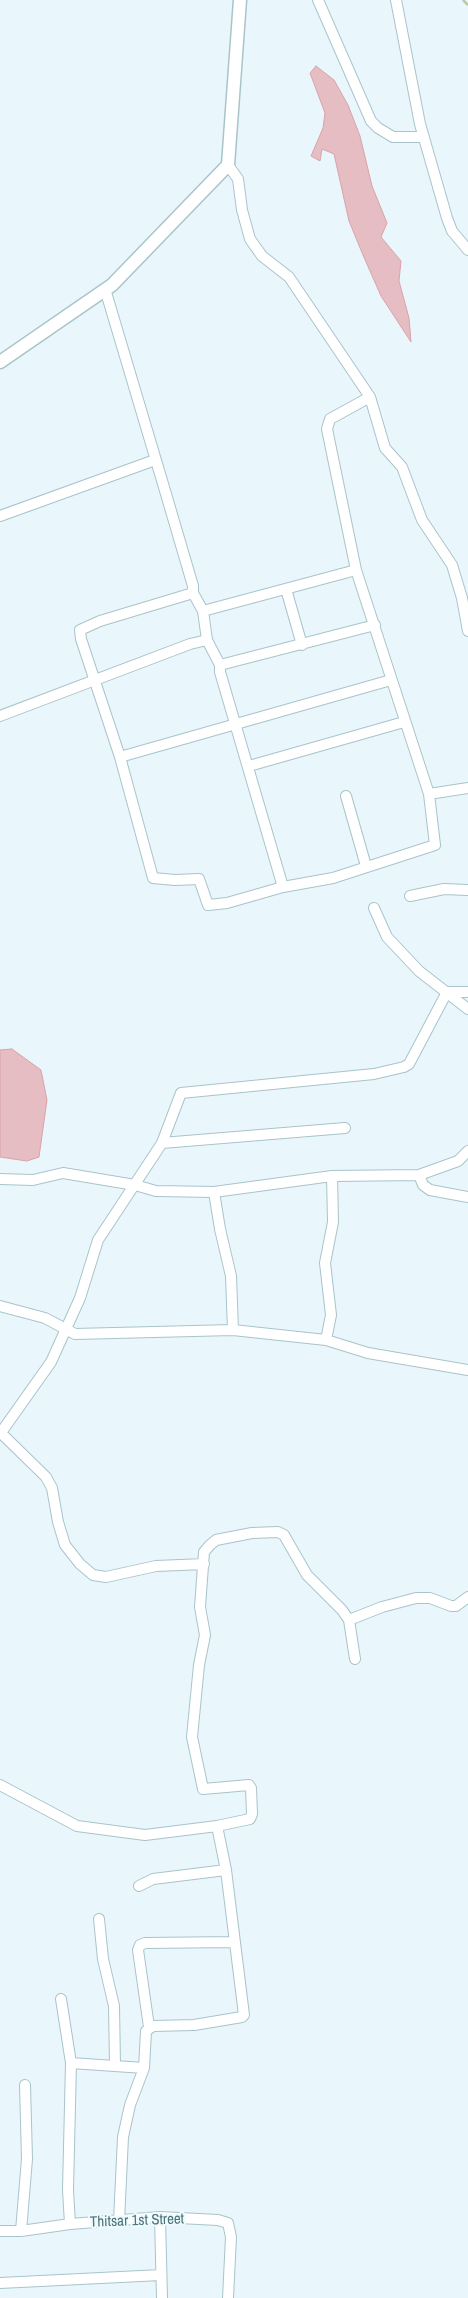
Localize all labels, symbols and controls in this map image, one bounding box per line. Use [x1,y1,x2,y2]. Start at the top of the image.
street label: Thitsar 1st Street [90,2210,184,2232]

